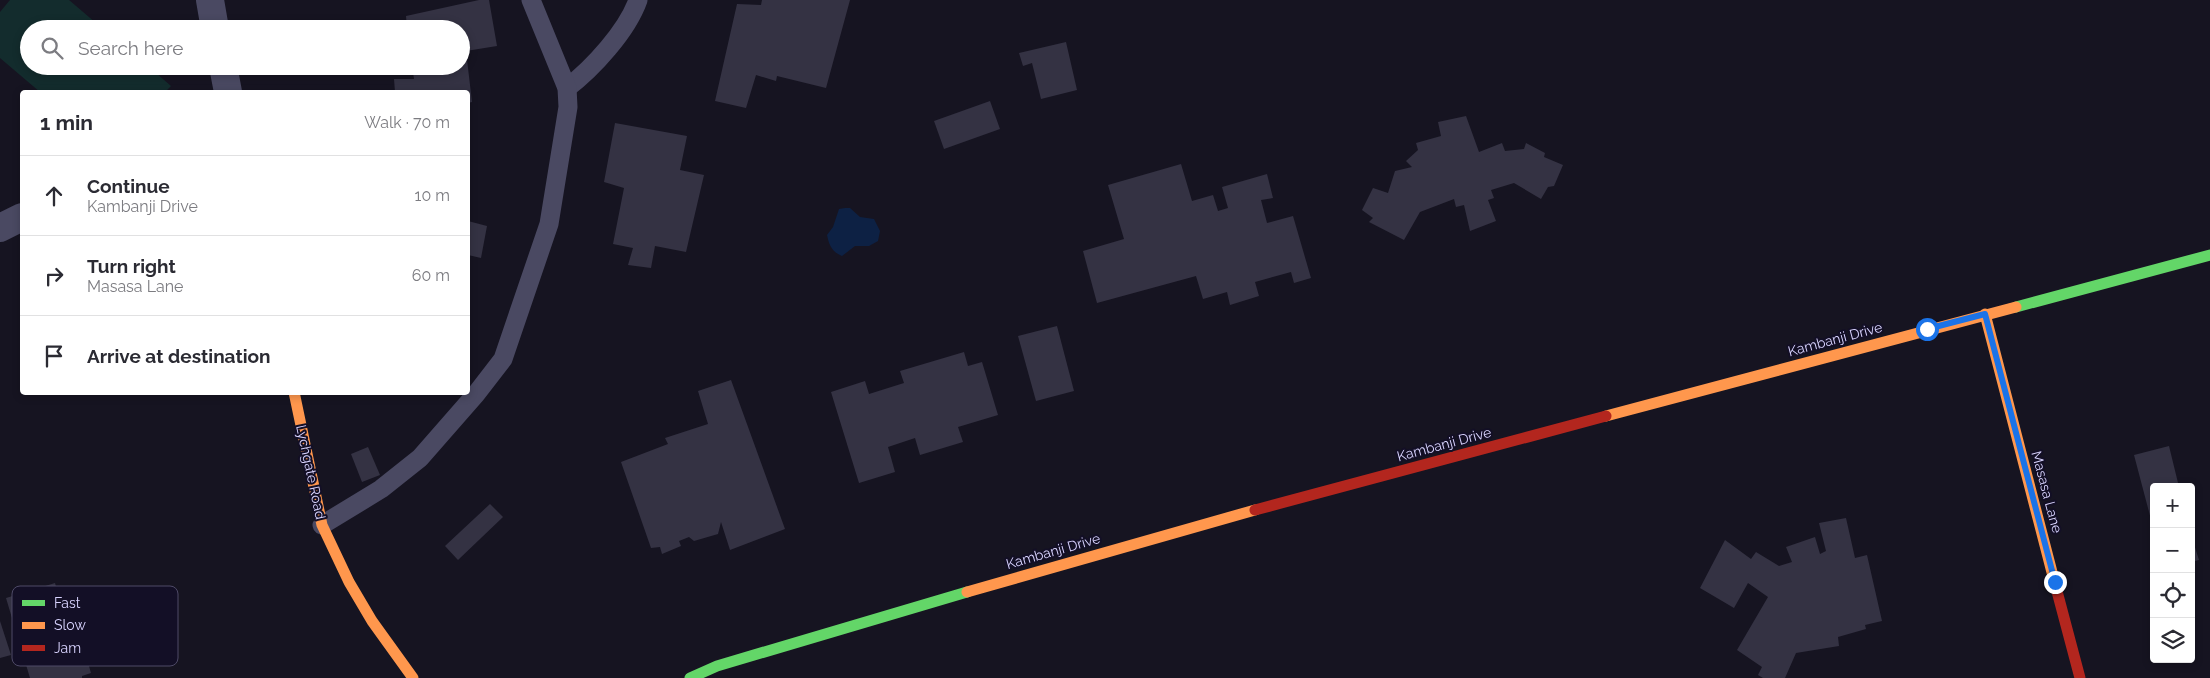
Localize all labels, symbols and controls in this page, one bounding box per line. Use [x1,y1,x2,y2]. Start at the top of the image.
search box [20,20,470,75]
icon: search [38,34,66,62]
text: Search here [78,37,184,59]
text: 1 min [40,110,93,135]
text: Walk · 70 m [364,113,450,132]
text: Continue [87,175,170,197]
icon: ahead [40,182,68,210]
text: 10 m [415,186,450,205]
text: Kambanji Drive [87,197,198,216]
text: Turn right [87,255,176,277]
icon: right [40,262,68,290]
text: 60 m [412,266,450,285]
text: Masasa Lane [87,277,183,296]
route start [1916,318,1939,341]
street label: Kambanji Drive [1786,319,1884,359]
icon: arrive [40,342,68,370]
text: Arrive at destination [87,345,271,367]
street label: Lychgate Road [293,423,329,521]
street label: Kambanji Drive [1395,424,1493,464]
street label: Masasa Lane [2028,449,2066,535]
map controls [2150,483,2195,663]
button: + [2150,483,2195,528]
button: − [2150,528,2195,573]
street label: Kambanji Drive [1004,530,1102,572]
route end [2044,571,2067,594]
button: locate [2150,573,2195,618]
legend [12,586,178,666]
text: Fast [54,595,81,611]
text: Slow [54,617,86,633]
button: layers [2150,618,2195,663]
text: Jam [54,640,81,656]

